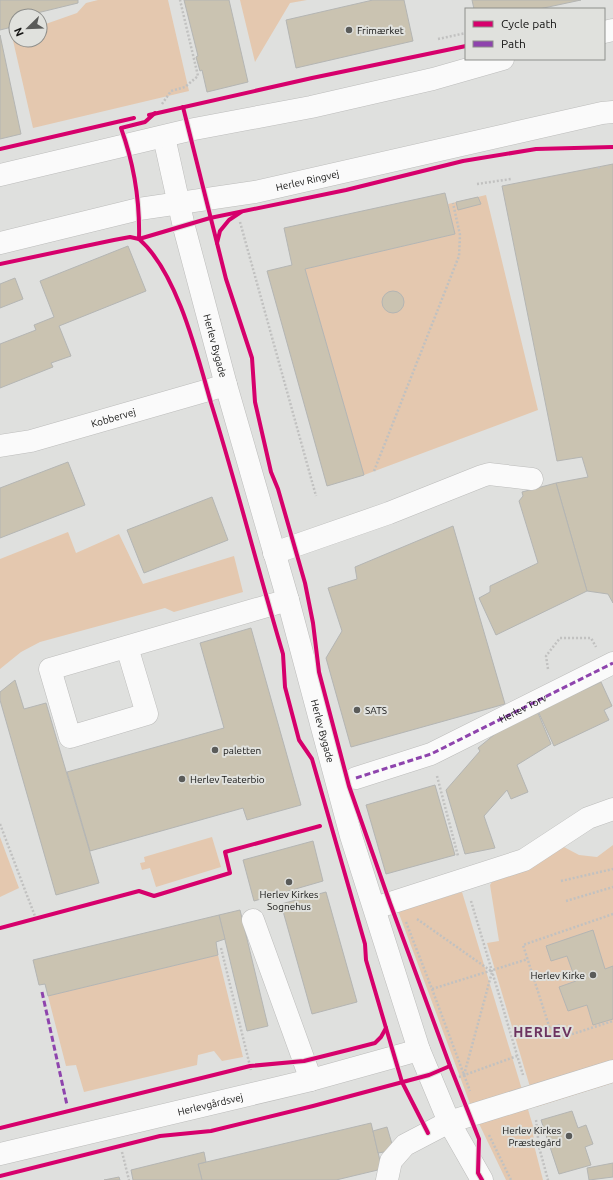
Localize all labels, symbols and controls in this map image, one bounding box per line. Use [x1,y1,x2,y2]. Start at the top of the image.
north arrow [8,8,48,48]
legend [465,8,605,60]
text: Cycle path [501,17,557,30]
marker: Frimærket [344,25,354,35]
place label: Frimærket [357,25,404,36]
text: N [12,26,26,38]
text: Path [501,37,526,50]
street label: Herlev Ringvej [275,168,340,193]
street label: Herlev Bygade [201,313,229,379]
street label: Kobbervej [90,406,137,429]
street label: Herlev Torv [497,692,548,725]
street label: Herlev Bygade [309,698,336,764]
marker: SATS [352,705,362,715]
place label: SATS [365,705,387,716]
marker: paletten [210,745,220,755]
place label: paletten [223,745,261,756]
marker: Herlev Teaterbio [177,774,187,784]
place label: Herlev Teaterbio [190,774,265,785]
marker: Herlev Kirkes Sognehus [284,877,294,887]
place label: Herlev Kirkes Sognehus [260,889,318,912]
place label: Herlev Kirke [531,970,585,981]
marker: Herlev Kirke [588,970,598,980]
district label: HERLEV [513,1024,573,1040]
street label: Herlevgårdsvej [176,1091,244,1118]
place label: Herlev Kirkes Præstegård [502,1125,561,1148]
marker: Herlev Kirkes Præstegård [564,1131,574,1141]

